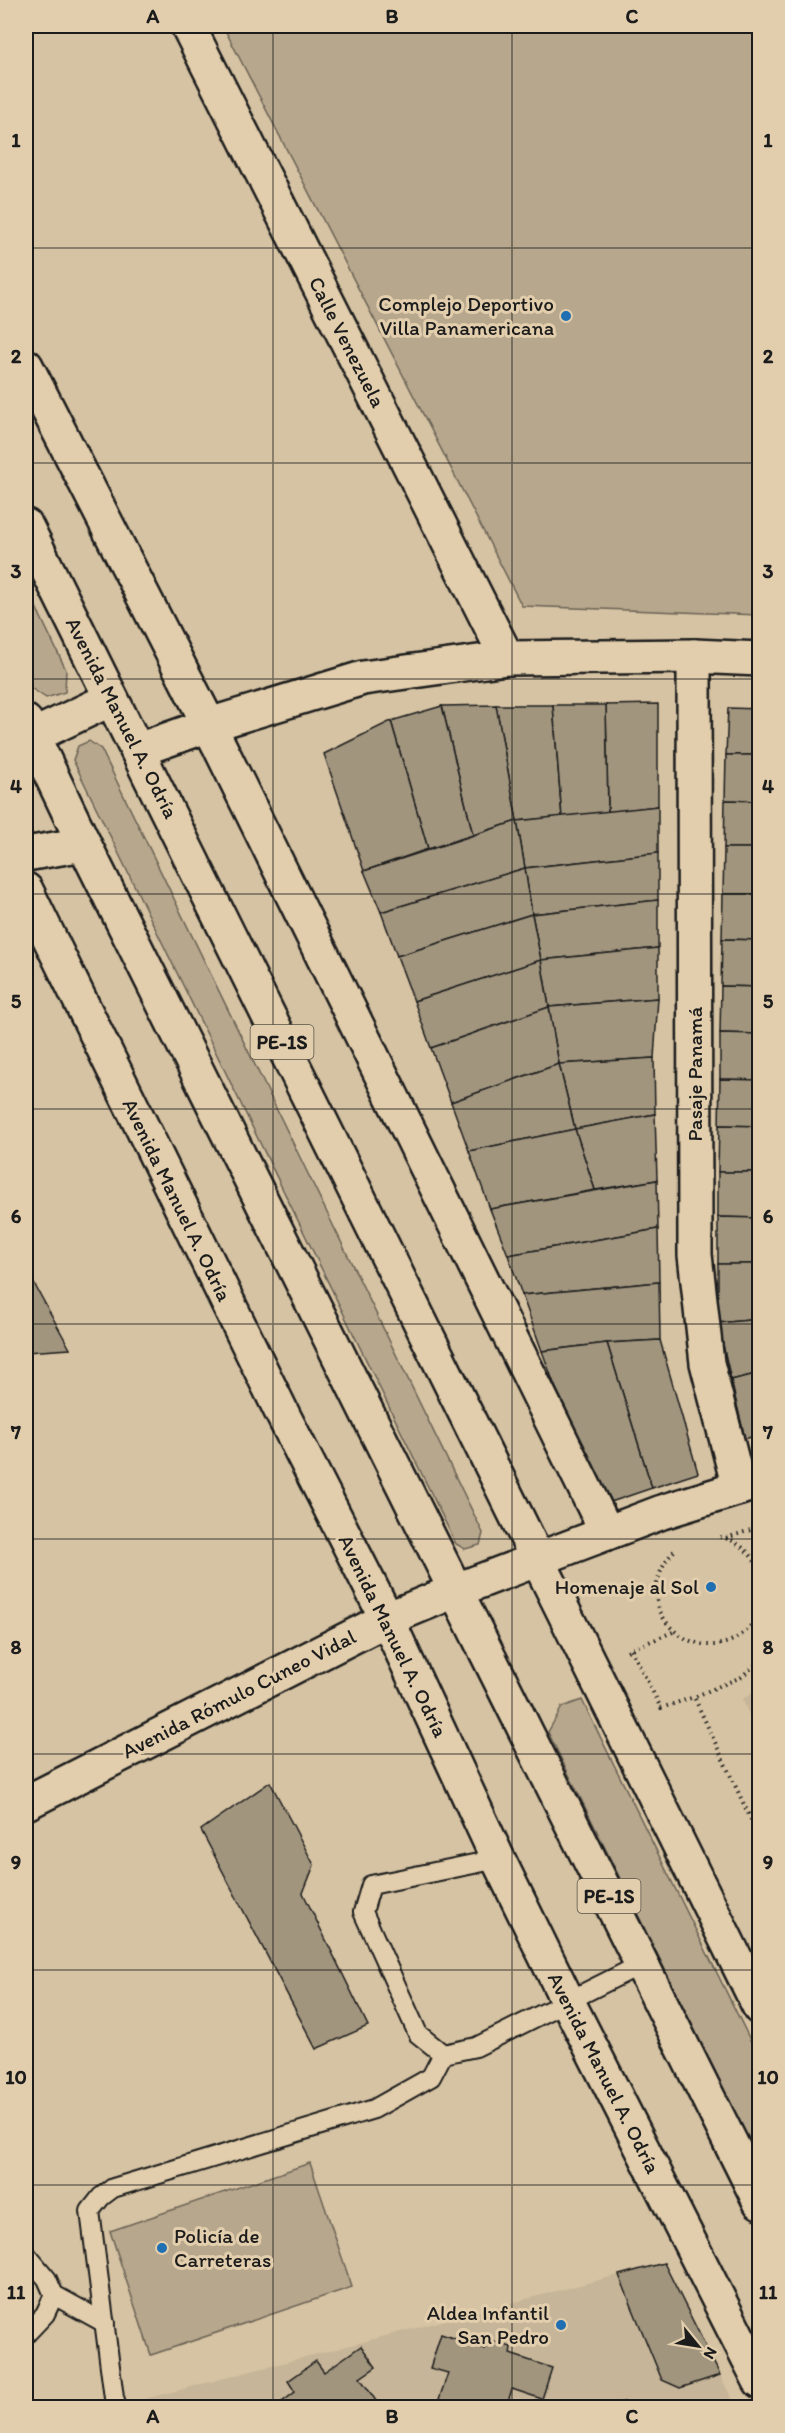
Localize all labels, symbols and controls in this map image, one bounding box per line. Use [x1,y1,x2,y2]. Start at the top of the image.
text: A [146,4,160,28]
text: B [386,4,399,28]
text: C [626,4,639,28]
text: 1 [11,128,21,152]
text: 1 [763,128,773,152]
street label: Calle Venezuela [304,272,391,411]
place label: Complejo Deportivo Villa Panamericana [378,291,554,340]
marker: Complejo Deportivo Villa Panamericana [559,309,573,323]
text: 2 [11,344,22,368]
text: 2 [763,344,774,368]
text: 3 [11,559,22,583]
text: 3 [763,559,774,583]
street label: Avenida Manuel A. Odría [61,613,184,823]
text: 4 [10,774,22,798]
text: 4 [762,774,774,798]
text: 5 [11,989,22,1013]
text: 5 [763,989,774,1013]
street label: Pasaje Panamá [682,1006,707,1142]
road number: PE-1S [250,1025,314,1059]
street label: Avenida Manuel A. Odría [117,1094,238,1305]
text: 6 [11,1204,22,1228]
text: 6 [763,1204,774,1228]
text: 7 [10,1420,21,1444]
text: 7 [762,1420,773,1444]
street label: Avenida Manuel A. Odría [333,1530,454,1741]
place label: Homenaje al Sol [555,1574,699,1599]
marker: Homenaje al Sol [704,1580,718,1594]
street label: Avenida Rómulo Cuneo Vidal [118,1624,360,1764]
text: 8 [11,1635,22,1659]
text: 8 [763,1635,774,1659]
text: 9 [11,1850,21,1874]
text: 9 [763,1850,773,1874]
road number: PE-1S [578,1879,640,1913]
street label: Avenida Manuel A. Odría [543,1968,666,2178]
text: 10 [5,2065,27,2089]
text: 10 [757,2065,779,2089]
place label: Policía de Carreteras [174,2223,271,2272]
marker: Policía de Carreteras [155,2241,169,2255]
text: 11 [7,2280,26,2304]
text: 11 [759,2280,778,2304]
place label: Aldea Infantil San Pedro [427,2300,549,2349]
north arrow [668,2316,728,2376]
marker: Aldea Infantil San Pedro [554,2318,568,2332]
text: N [700,2344,721,2363]
text: A [146,2404,160,2428]
text: B [386,2404,399,2428]
text: C [626,2404,639,2428]

